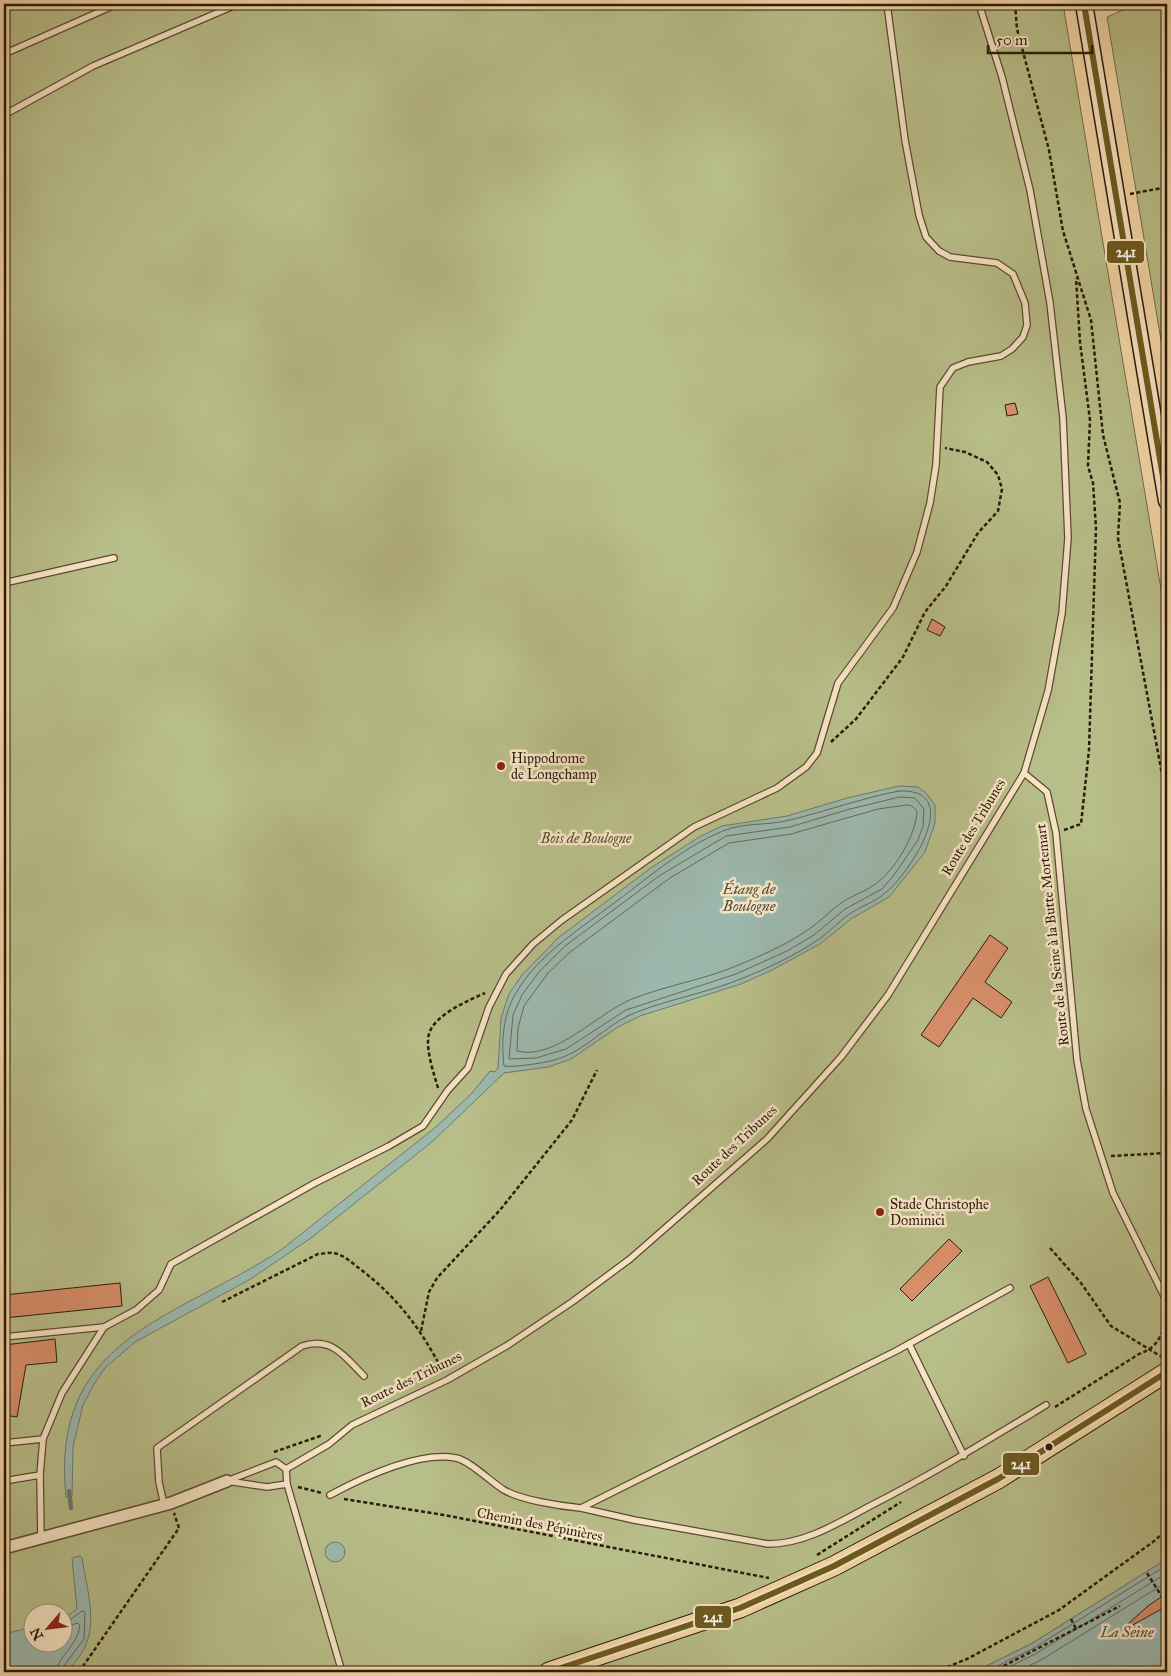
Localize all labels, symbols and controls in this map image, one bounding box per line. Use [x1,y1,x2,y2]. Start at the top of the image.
scale bar [988,22,1092,54]
text: 50 m [996,31,1028,49]
line badge: 241 [1106,240,1145,264]
text: 241 [1116,244,1137,262]
place label: Hippodrome de Longchamp [511,750,597,783]
marker: Hippodrome de Longchamp [495,760,507,772]
street label: Route des Tribunes [938,776,1009,879]
street label: Route de la Seine à la Butte Mortemart [1032,823,1073,1047]
park label: Bois de Boulogne [540,830,632,847]
water label: Étang de Boulogne [722,879,776,915]
street label: Route des Tribunes [688,1102,780,1189]
place label: Stade Christophe Dominici [890,1196,989,1229]
marker: Stade Christophe Dominici [874,1206,886,1218]
street label: Route des Tribunes [358,1348,464,1411]
unlabelled marker [1044,1442,1054,1452]
line badge: 241 [1002,1452,1040,1476]
text: 241 [1011,1456,1032,1474]
street label: Chemin des Pépinières [475,1504,604,1545]
north arrow [22,1604,72,1654]
line badge: 241 [694,1605,732,1629]
text: 241 [703,1609,724,1627]
water label: La Seine [1100,1623,1154,1641]
text: N [27,1625,47,1643]

